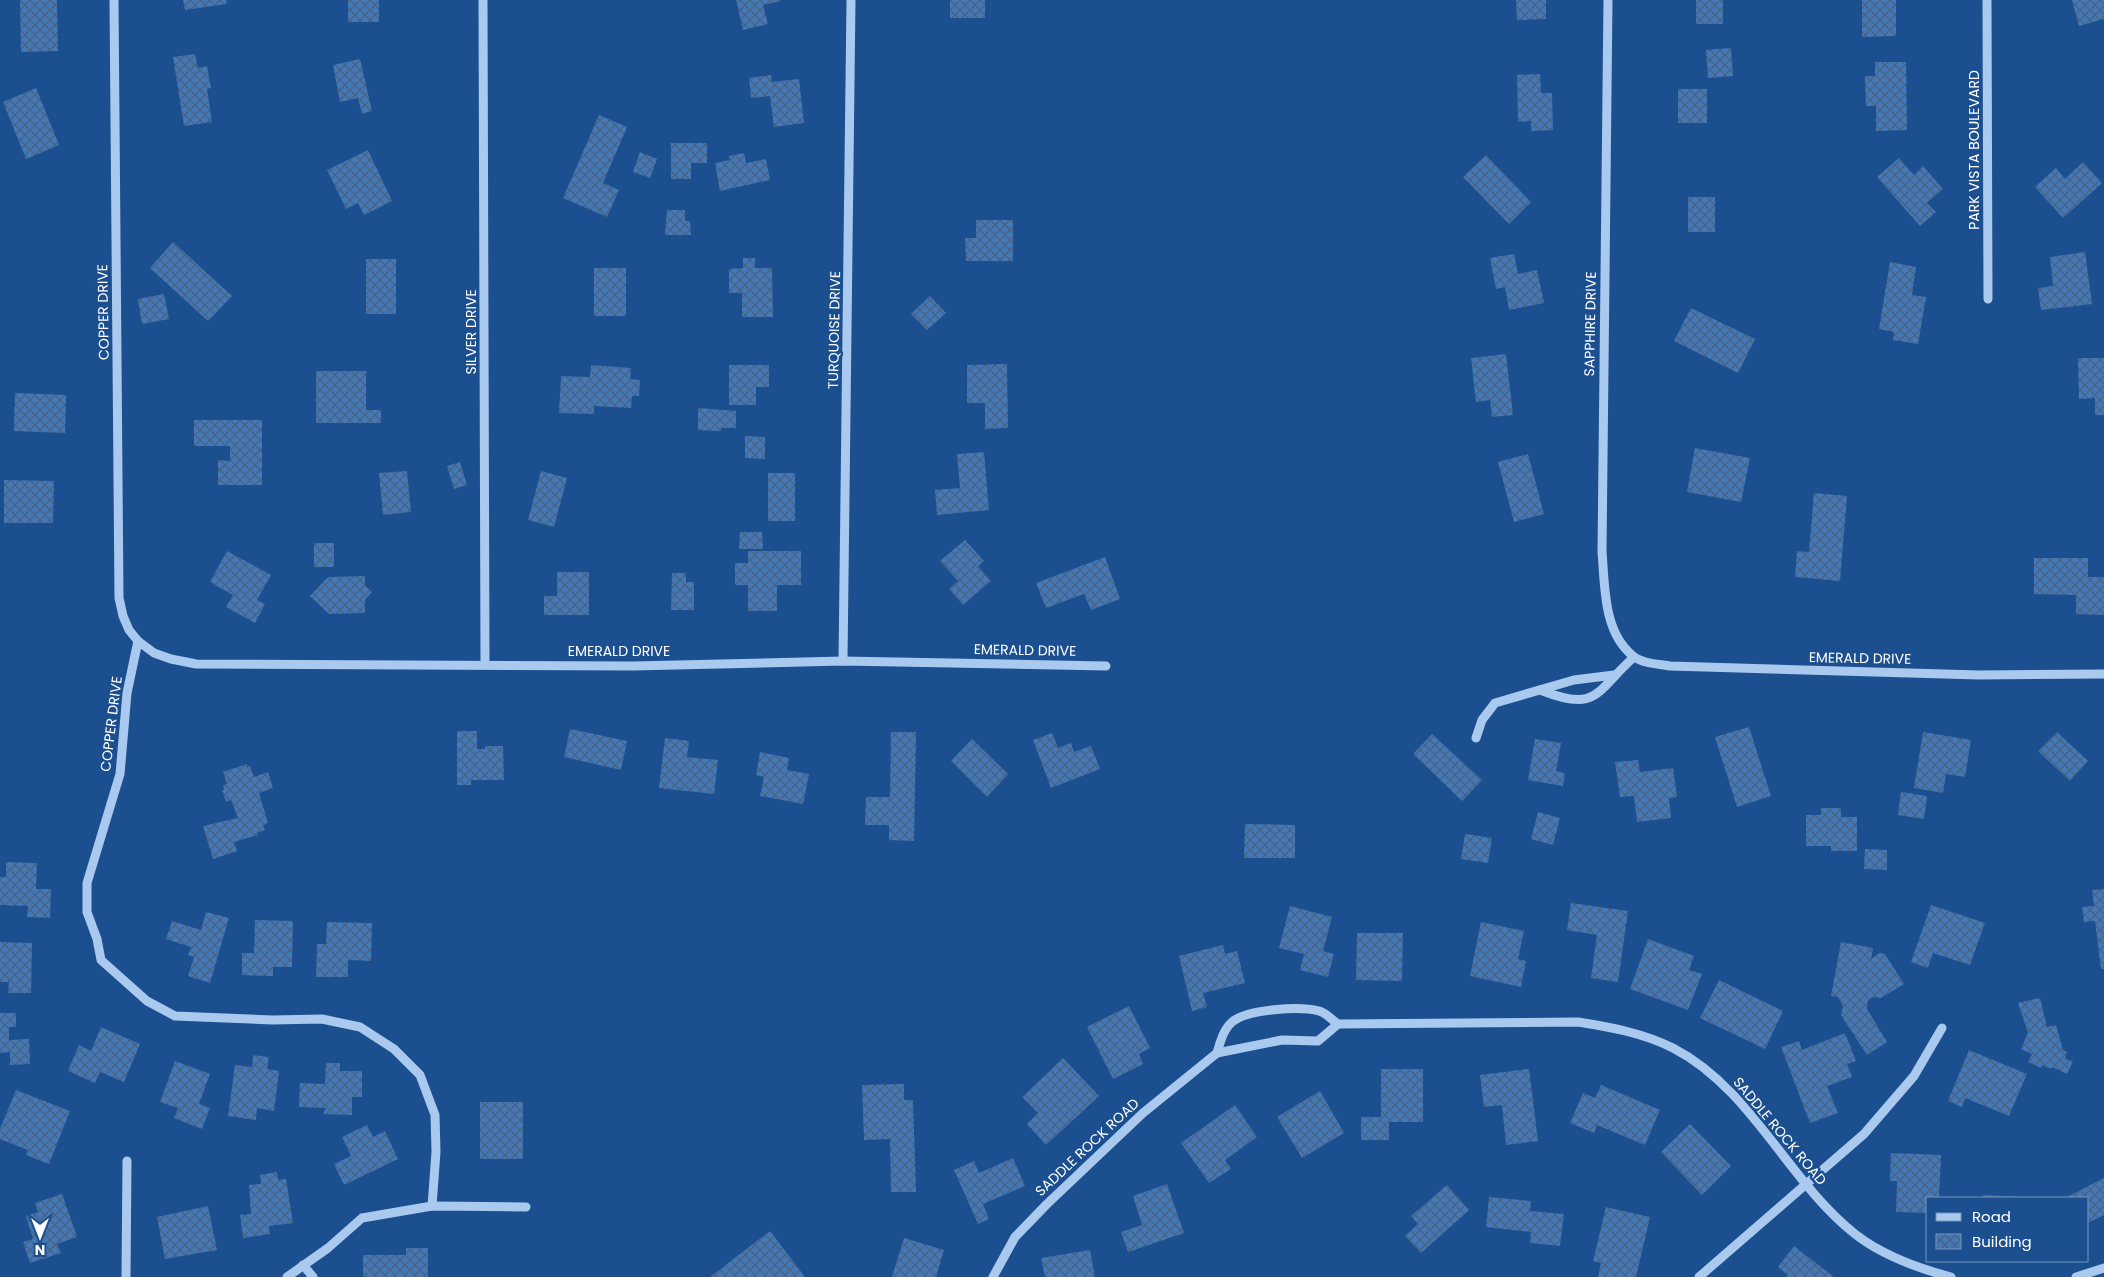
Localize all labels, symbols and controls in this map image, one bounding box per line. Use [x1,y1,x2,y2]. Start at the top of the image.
street label: PARK VISTA BOULEVARD [1964,70,1984,230]
street label: COPPER DRIVE [92,264,114,360]
street label: TURQUOISE DRIVE [823,271,845,389]
street label: SAPPHIRE DRIVE [1579,271,1601,377]
street label: SILVER DRIVE [461,289,481,375]
street label: EMERALD DRIVE [974,639,1076,661]
street label: EMERALD DRIVE [568,641,670,661]
street label: EMERALD DRIVE [1809,647,1911,669]
street label: COPPER DRIVE [95,675,127,773]
street label: SADDLE ROCK ROAD [1729,1073,1831,1189]
street label: SADDLE ROCK ROAD [1031,1093,1144,1201]
legend [1926,1197,2089,1262]
text: Road [1972,1206,2011,1227]
north arrow [15,1212,65,1262]
text: Building [1972,1231,2032,1252]
text: N [35,1240,45,1260]

